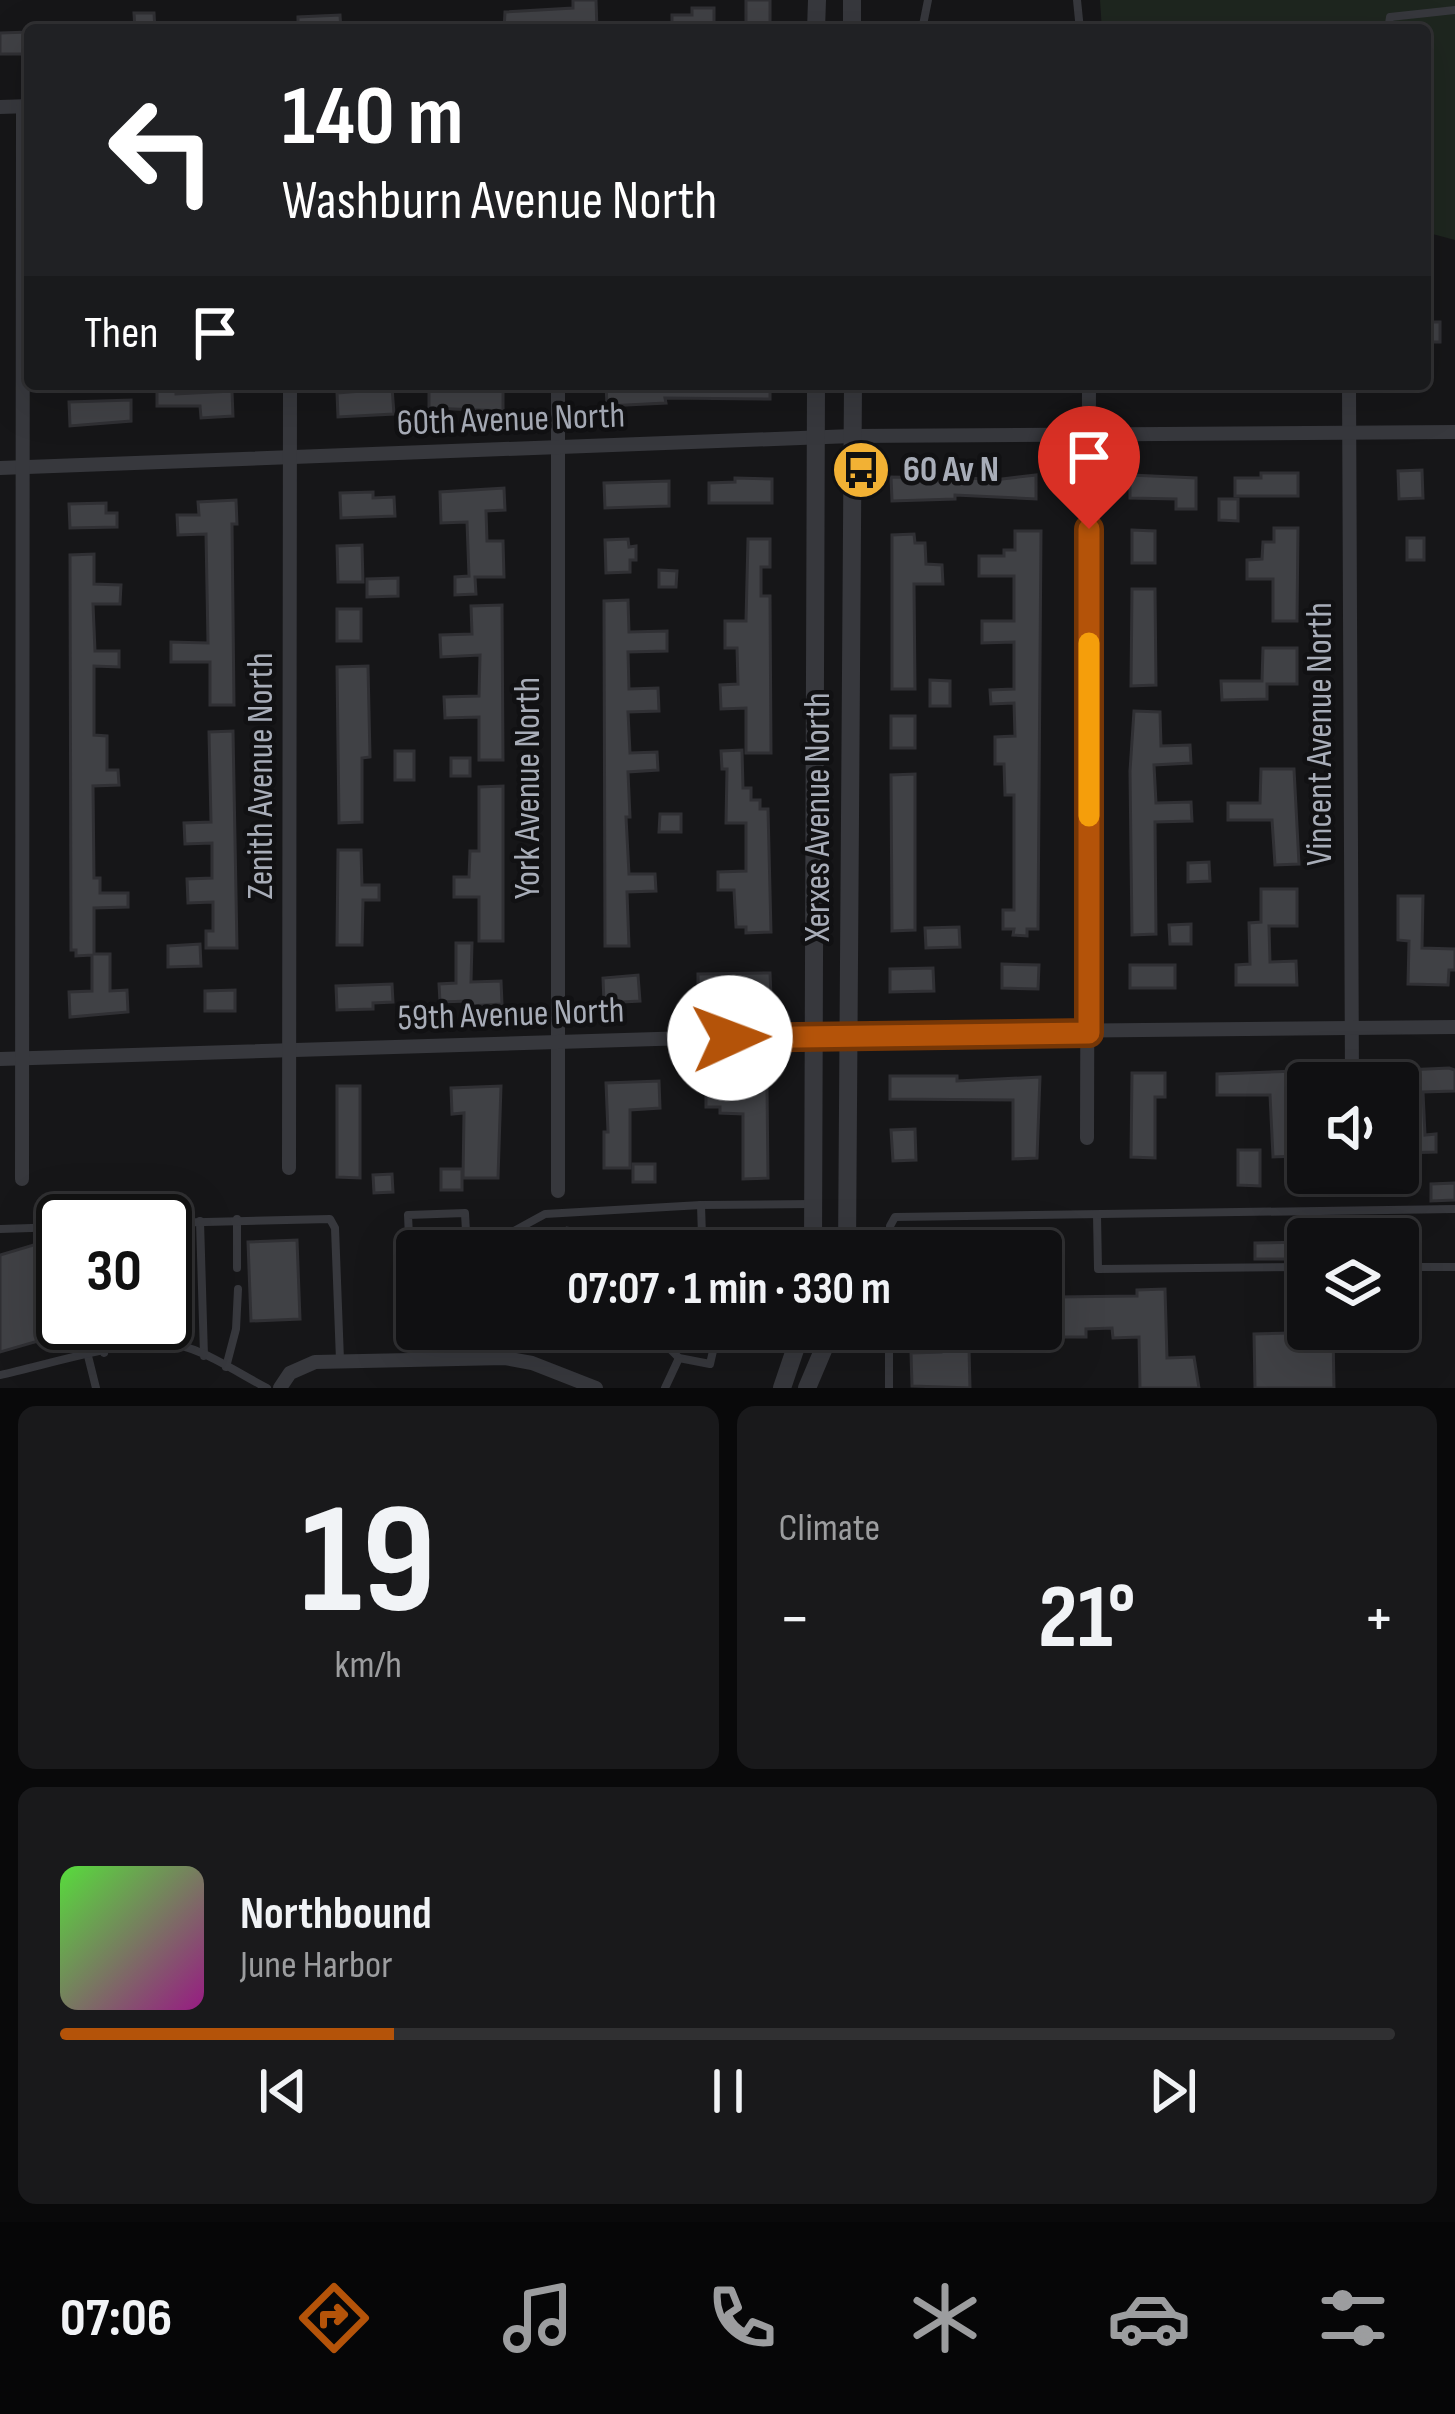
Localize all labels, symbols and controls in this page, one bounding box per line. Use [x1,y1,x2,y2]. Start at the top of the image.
text: 140 m [282,67,463,168]
icon: left [84,72,240,228]
text: Washburn Avenue North [282,169,717,234]
icon: arrive [182,300,248,366]
text: Then [84,306,158,361]
street label: 60th Avenue North [396,395,626,445]
pin [1038,406,1140,529]
icon: arrive [1056,424,1122,490]
bus stop icon: 60 Av N [830,439,892,501]
place label: 60 Av N [903,449,999,492]
street label: Vincent Avenue North [1299,602,1342,866]
street label: Zenith Avenue North [240,652,283,900]
street label: York Avenue North [507,677,550,899]
street label: Xerxes Avenue North [797,692,840,943]
position arrow [667,975,793,1101]
street label: 59th Avenue North [397,990,625,1040]
map controls [1287,1062,1419,1350]
button: sound [1287,1062,1419,1194]
speed limit sign: 30 [36,1194,192,1350]
button: layers [1287,1218,1419,1350]
text: 07:07 · 1 min · 330 m [567,1262,891,1317]
text: 19 [301,1470,436,1657]
text: Climate [779,1505,880,1552]
text: 21° [1038,1565,1136,1673]
text: − [779,1580,811,1659]
text: + [1363,1580,1395,1659]
text: km/h [335,1642,402,1689]
text: Northbound [240,1887,432,1942]
text: June Harbor [240,1942,392,1989]
icon: previous [250,2058,316,2124]
icon: pause [695,2058,761,2124]
icon: next [1140,2058,1206,2124]
icon: directions [292,2276,376,2360]
icon: music [496,2276,580,2360]
icon: phone [700,2276,784,2360]
icon: climate [903,2276,987,2360]
icon: car [1107,2276,1191,2360]
icon: filters [1311,2276,1395,2360]
text: 07:06 [60,2286,172,2351]

